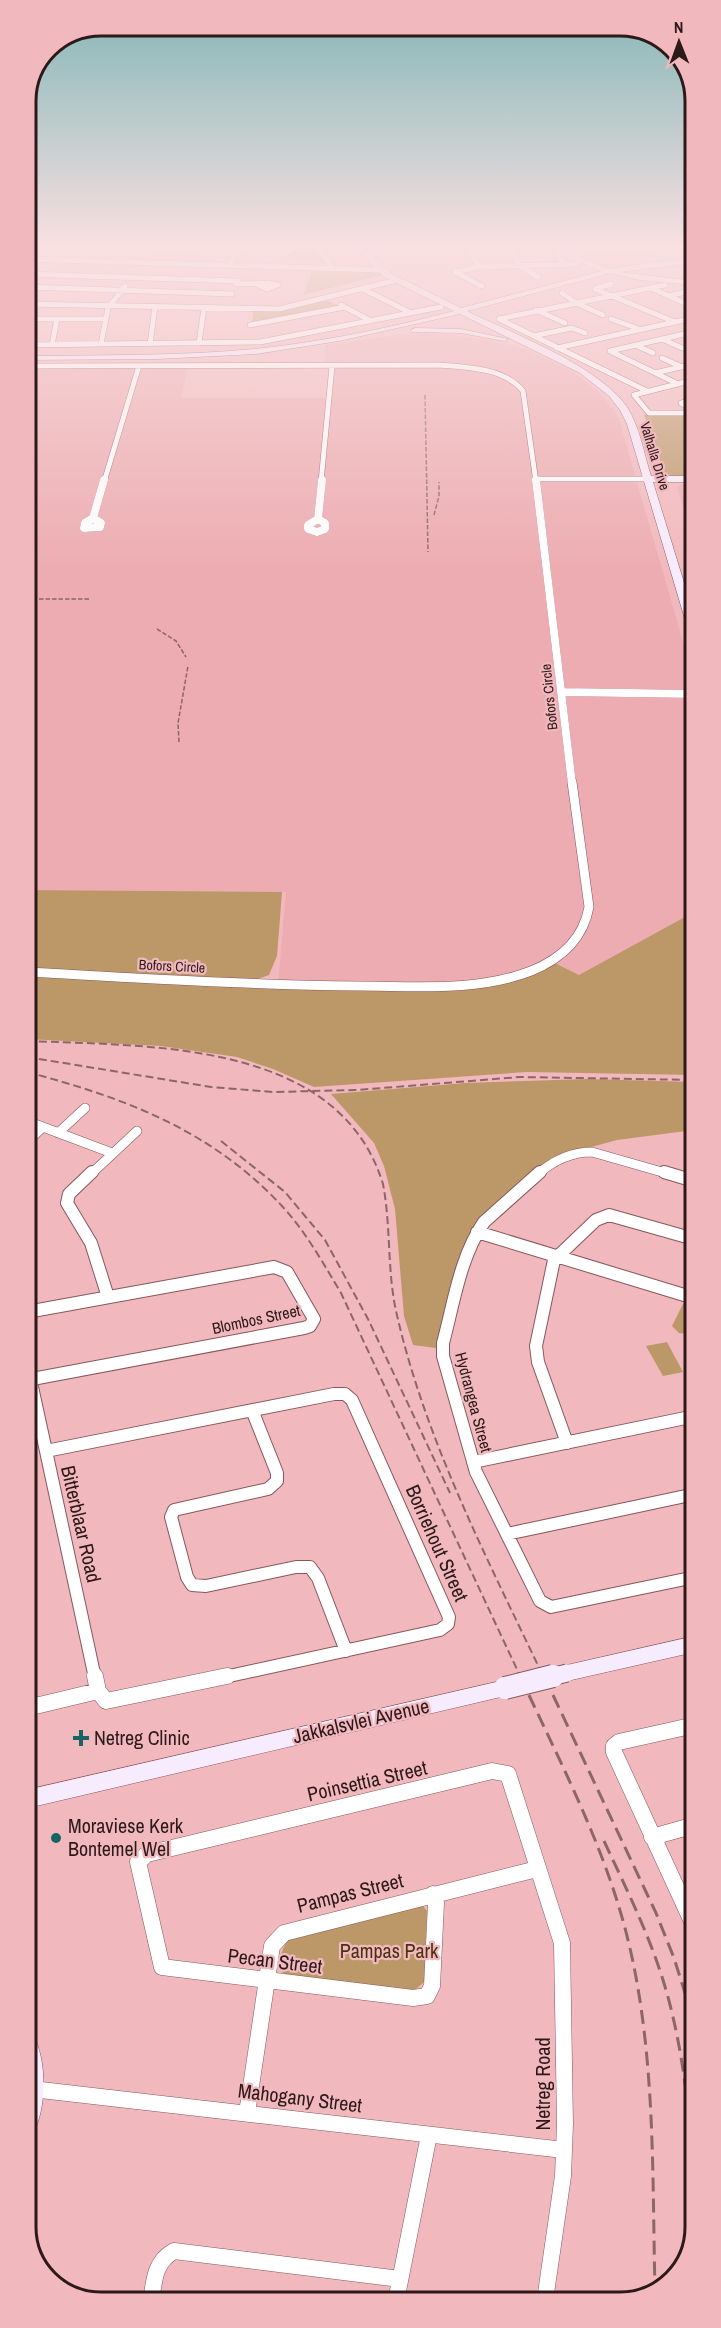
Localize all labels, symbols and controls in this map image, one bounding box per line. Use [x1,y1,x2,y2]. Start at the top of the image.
north arrow [649,12,709,72]
text: N [674,16,684,38]
street label: Valhalla Drive [636,420,674,492]
street label: Bofors Circle [537,663,561,731]
street label: Bofors Circle [138,955,206,977]
street label: Blombos Street [210,1299,302,1339]
street label: Hydrangea Street [450,1349,498,1455]
street label: Bitterblaar Road [55,1463,108,1585]
street label: Borriehout Street [400,1480,475,1606]
street label: Jakkalsvlei Avenue [290,1692,432,1749]
place label: Netreg Clinic [94,1724,190,1751]
marker: Netreg Clinic [72,1729,90,1747]
street label: Poinsettia Street [304,1754,430,1807]
place label: Moraviese Kerk Bontemel Wel [68,1812,184,1862]
marker: Moraviese Kerk Bontemel Wel [49,1831,63,1845]
street label: Pampas Street [294,1866,406,1919]
park label: Pampas Park [340,1937,439,1964]
street label: Pecan Street [226,1941,324,1980]
street label: Netreg Road [529,2038,556,2130]
street label: Mahogany Street [236,2076,364,2119]

